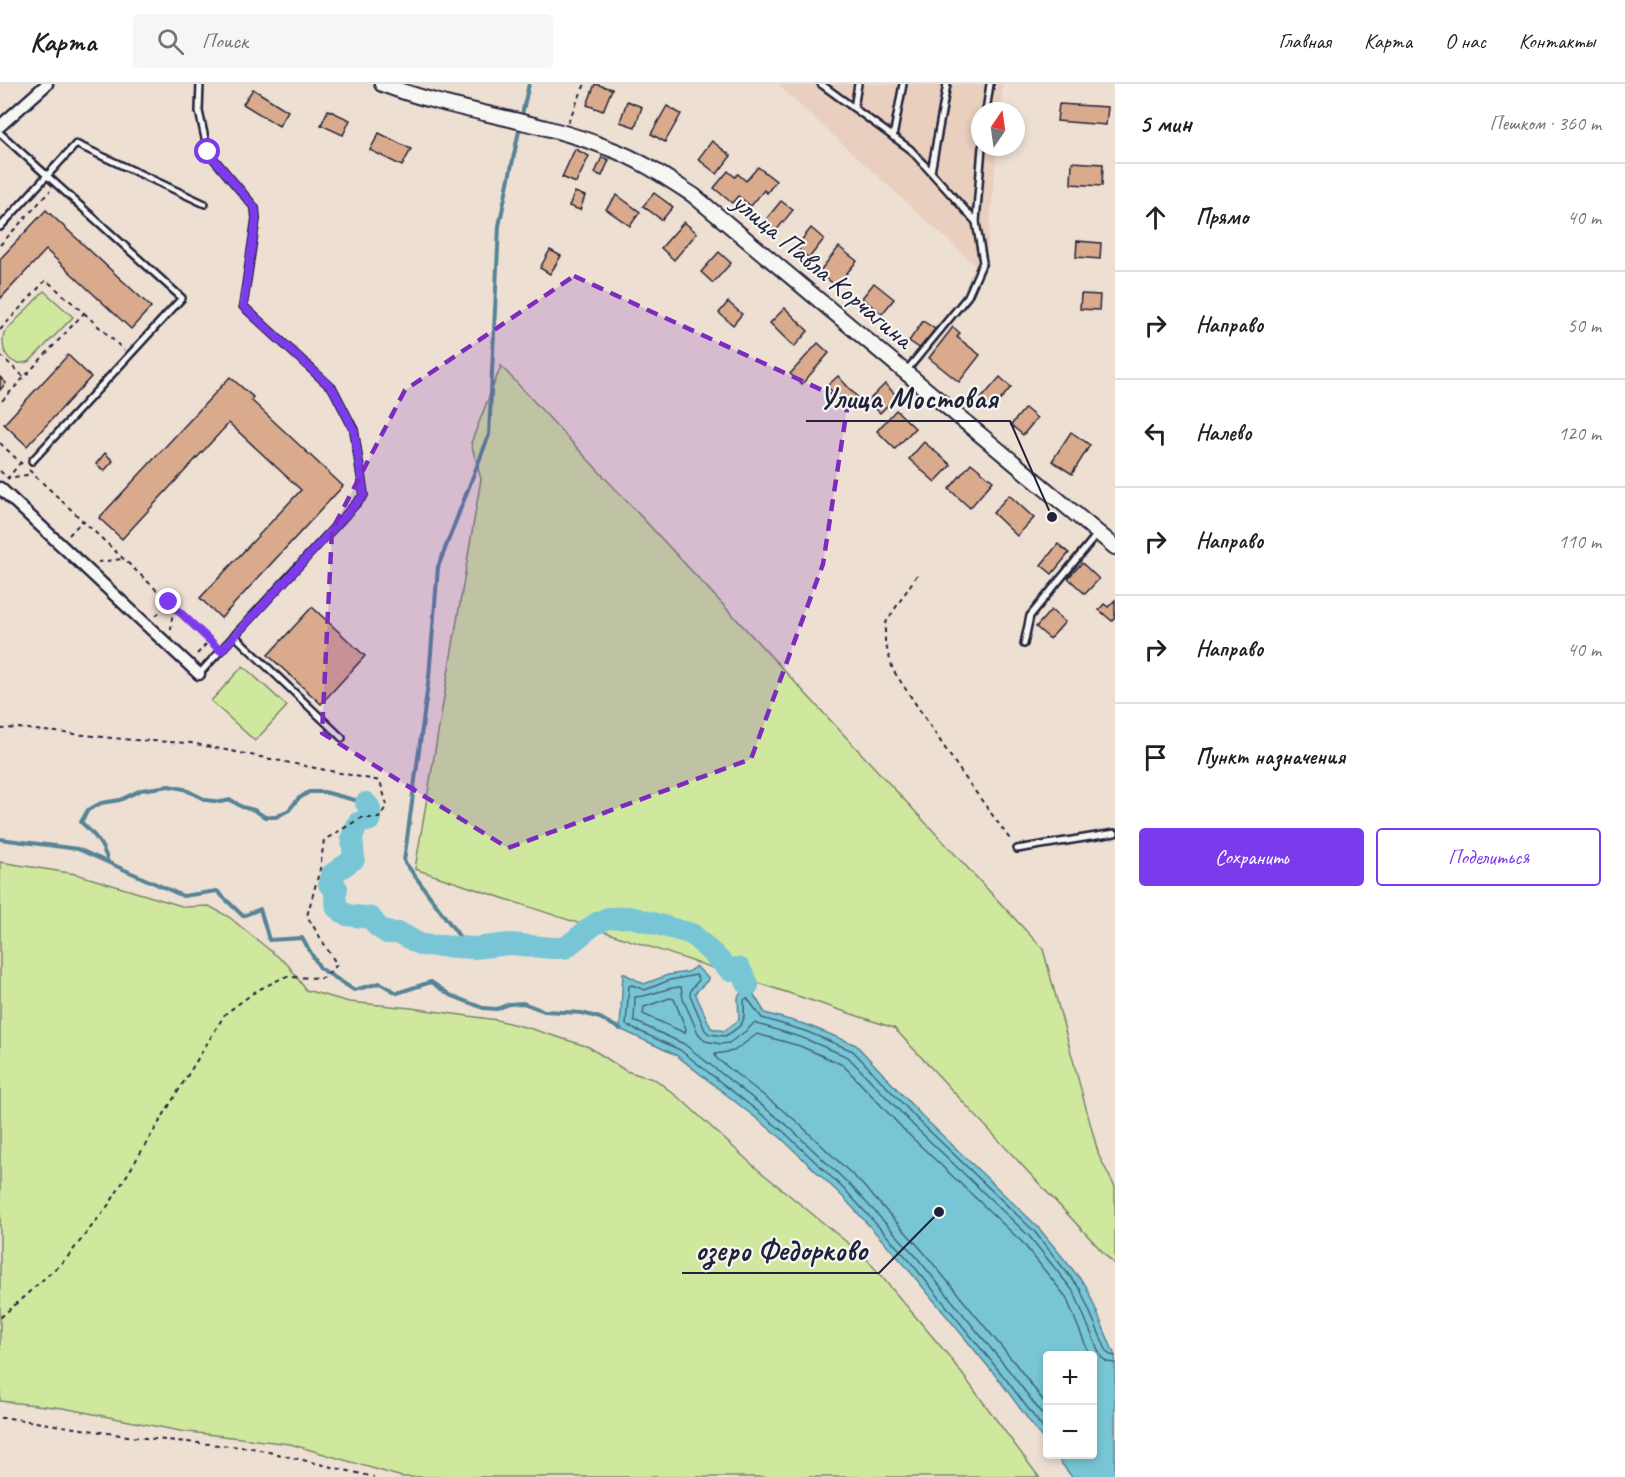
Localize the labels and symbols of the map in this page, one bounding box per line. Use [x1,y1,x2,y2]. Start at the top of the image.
north arrow [971,102,1025,156]
route start [194,138,220,164]
street label: улица Павла Корчагина [724,183,922,357]
callout: Улица Мостовая [806,373,1010,421]
text: Улица Мостовая [819,379,1000,417]
route end [155,588,181,614]
callout: озеро Федорково [682,1225,879,1273]
text: озеро Федорково [695,1231,869,1270]

